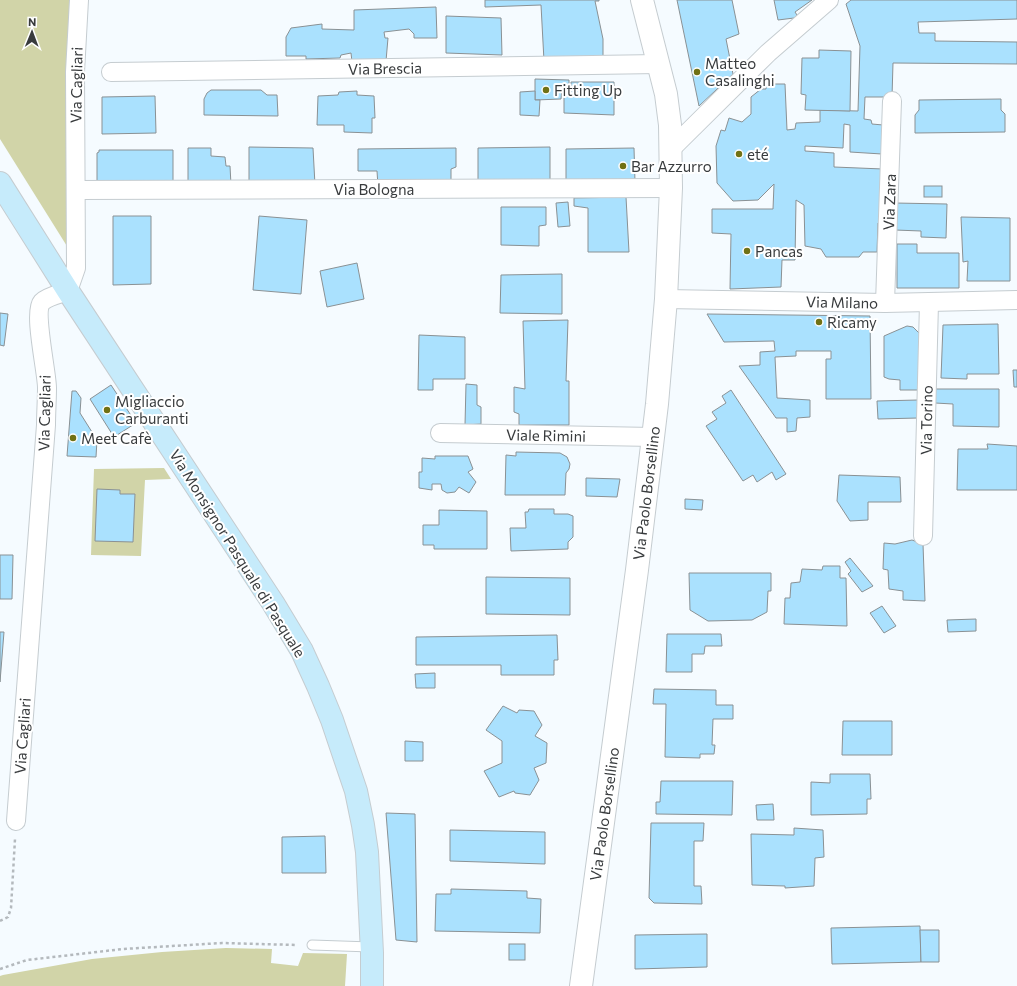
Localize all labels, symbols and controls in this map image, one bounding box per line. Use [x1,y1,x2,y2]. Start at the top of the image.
north arrow [12,12,52,52]
text: N [28,15,36,28]
street label: Via Cagliari [66,47,86,123]
place label: Matteo Casalinghi [705,54,775,89]
street label: Via Brescia [348,58,422,78]
marker: Matteo Casalinghi [692,67,702,77]
place label: Fitting Up [554,81,622,99]
marker: Fitting Up [541,85,551,95]
place label: eté [747,145,769,163]
marker: eté [734,149,744,159]
place label: Bar Azzurro [631,157,712,175]
marker: Bar Azzurro [618,161,628,171]
street label: Via Zara [879,173,899,231]
street label: Via Bologna [334,180,414,198]
place label: Pancas [755,242,803,260]
marker: Pancas [742,246,752,256]
street label: Via Milano [806,292,878,312]
place label: Ricamy [827,313,877,331]
marker: Ricamy [814,317,824,327]
street label: Via Cagliari [34,375,54,451]
street label: Via Torino [916,385,936,455]
place label: Migliaccio Carburanti [115,392,189,427]
marker: Migliaccio Carburanti [102,405,112,415]
street label: Viale Rimini [506,425,586,445]
street label: Via Paolo Borsellino [629,425,663,561]
place label: Meet Cafè [81,429,152,447]
marker: Meet Cafè [68,433,78,443]
street label: Via Monsignor Pasquale di Pasquale [166,446,310,660]
street label: Via Cagliari [10,697,34,775]
street label: Via Paolo Borsellino [586,746,622,882]

